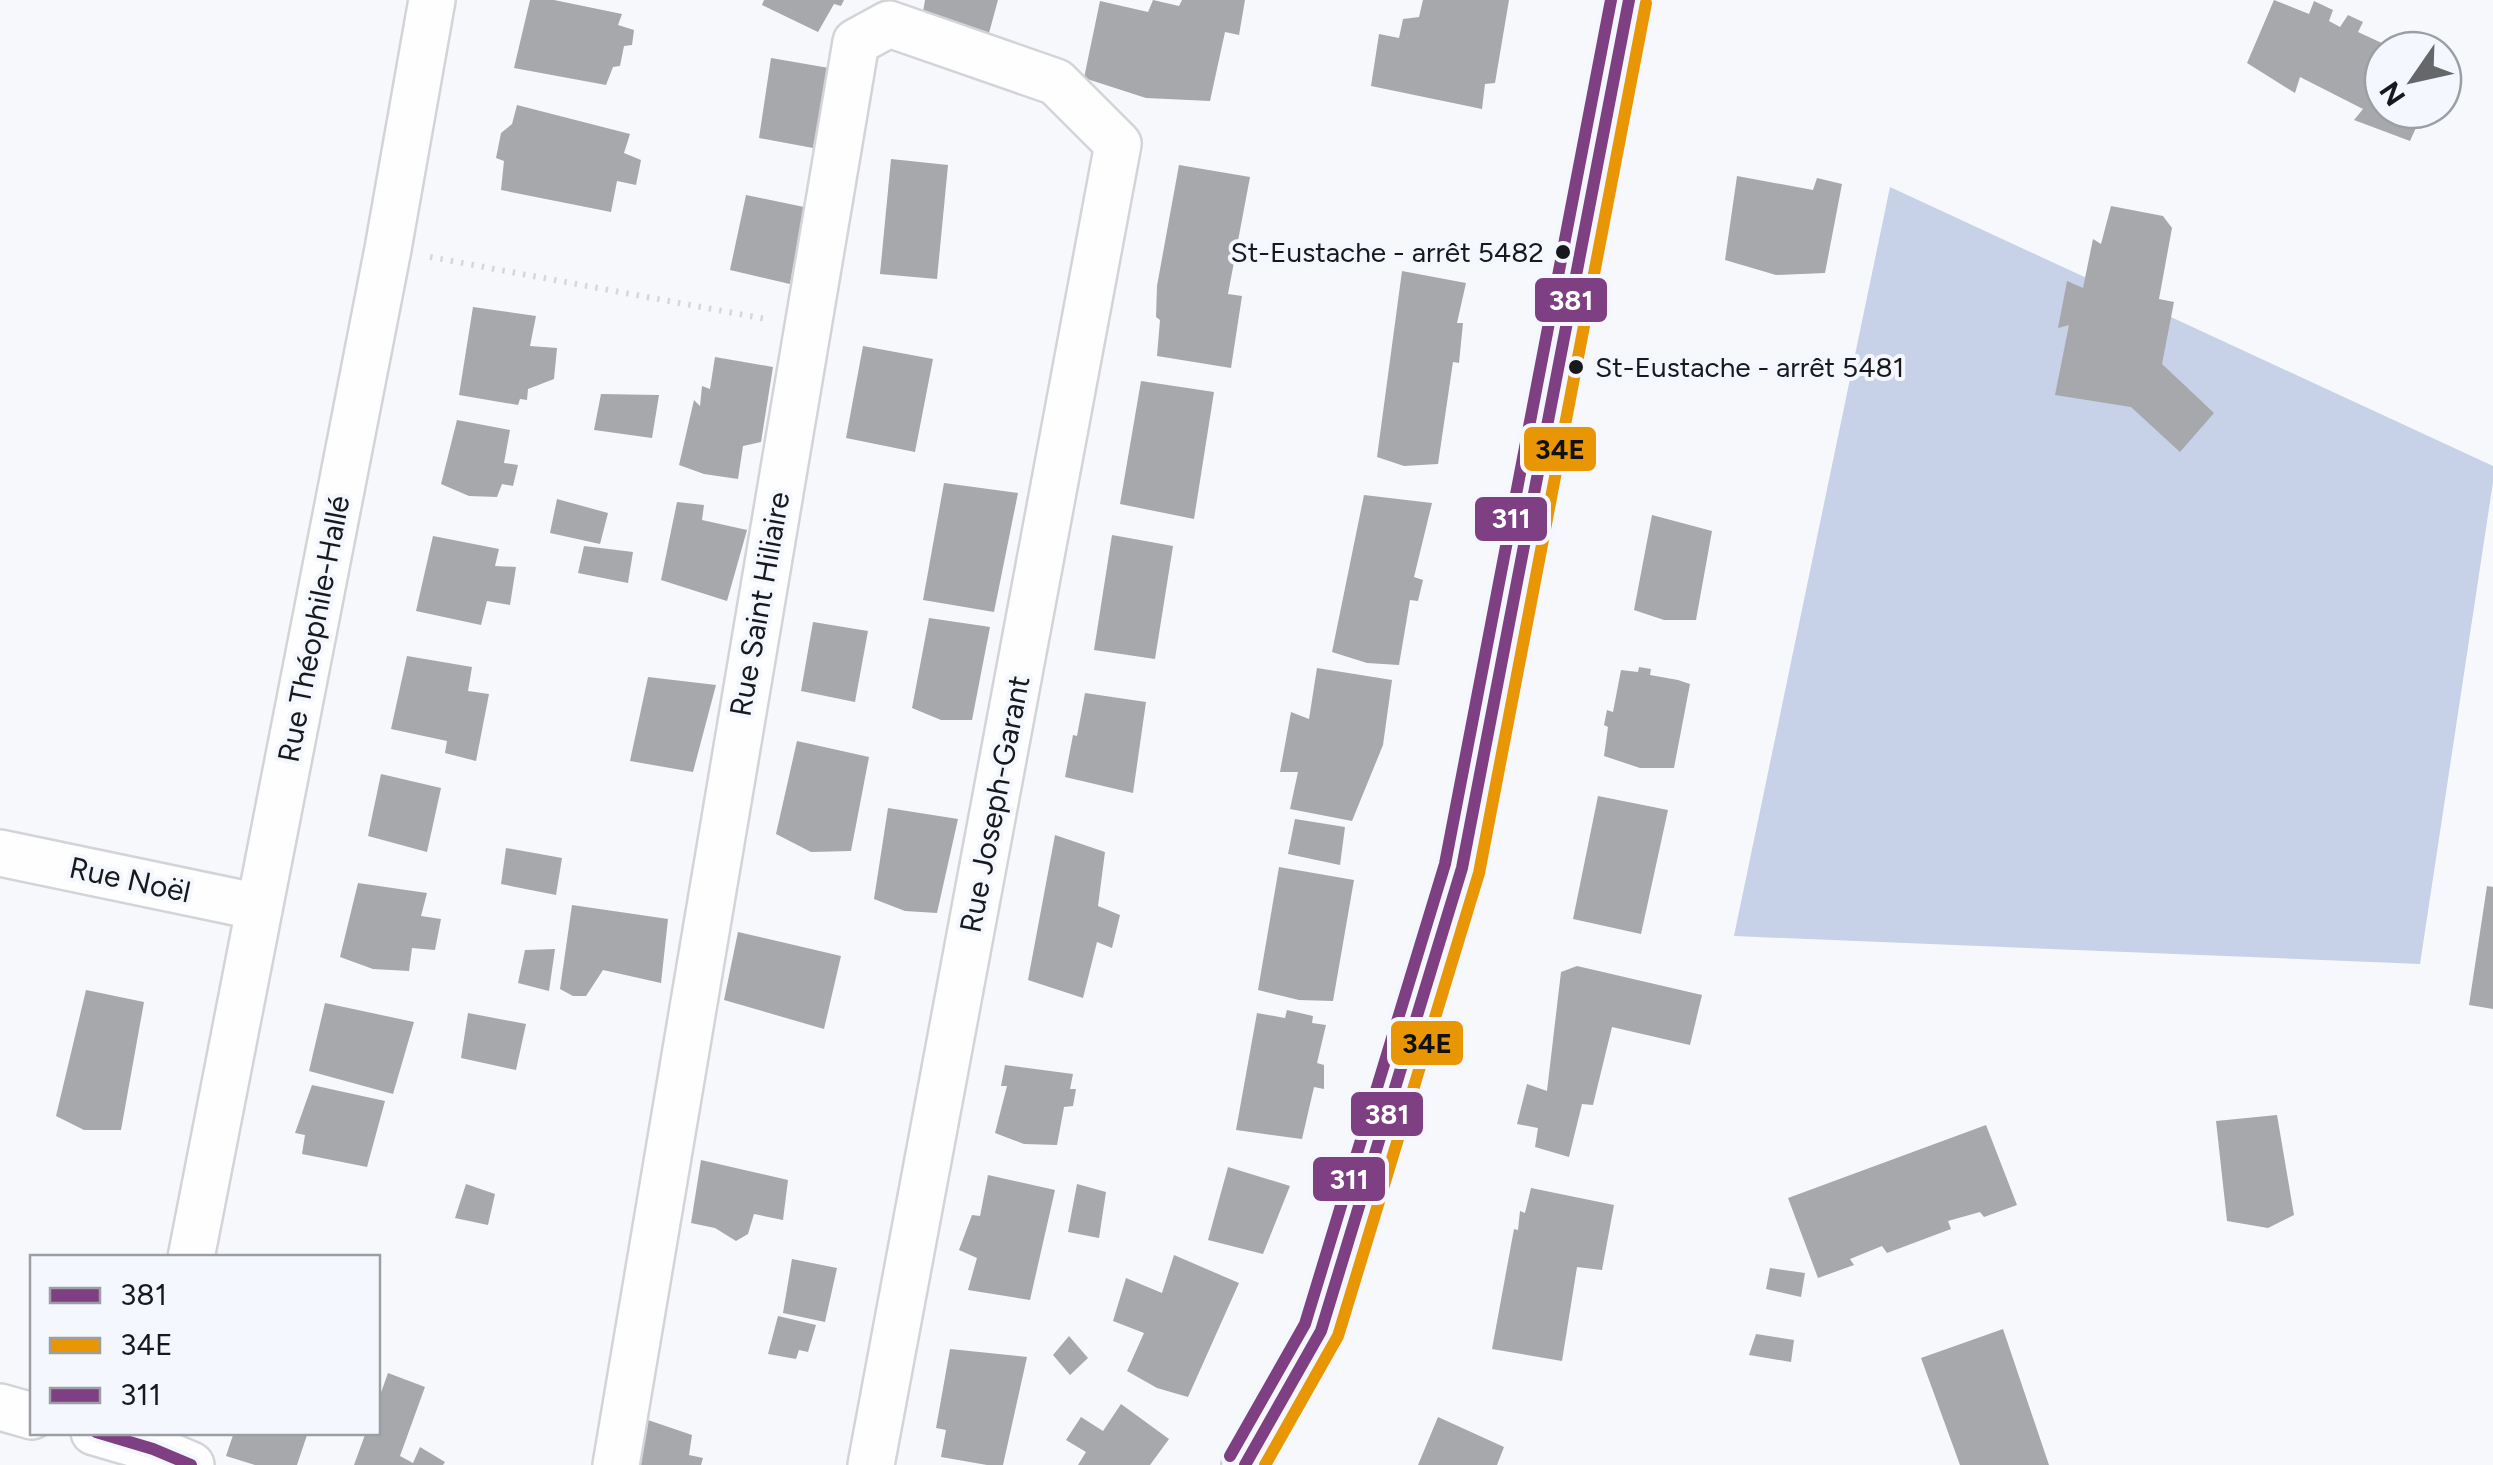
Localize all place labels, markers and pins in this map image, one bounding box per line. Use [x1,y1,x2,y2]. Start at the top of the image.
place label: St-Eustache - arrêt 5482 [1231,235,1544,269]
marker: St-Eustache - arrêt 5482 [1553,242,1573,262]
place label: St-Eustache - arrêt 5481 [1595,350,1904,384]
marker: St-Eustache - arrêt 5481 [1566,357,1586,377]

